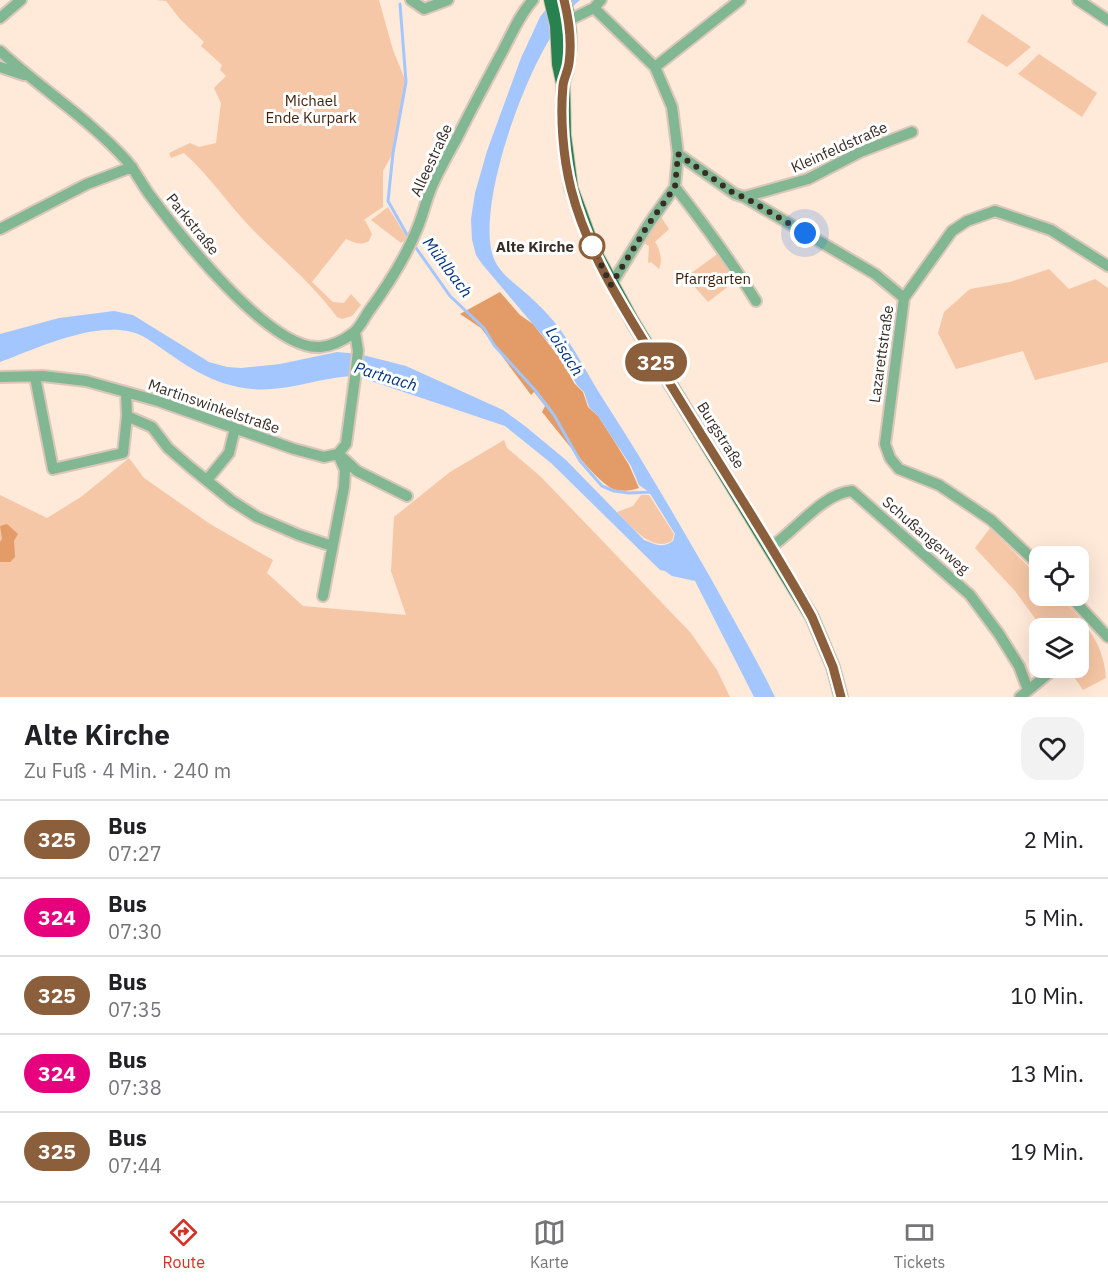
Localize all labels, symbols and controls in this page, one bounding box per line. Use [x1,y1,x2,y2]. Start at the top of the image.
park label: Michael Ende Kurpark [265,91,357,127]
street label: Kleinfeldstraße [788,117,890,177]
street label: Alleestraße [406,121,456,199]
street label: Parkstraße [162,189,224,259]
your location [790,218,820,248]
water label: Mühlbach [419,233,477,301]
marker: Alte Kirche [579,233,605,259]
place label: Alte Kirche [496,237,574,256]
park label: Pfarrgarten [675,269,751,288]
street label: Lazarettstraße [865,304,897,404]
water label: Loisach [542,323,588,379]
line badge: 325 [622,342,690,382]
text: 325 [637,348,675,376]
water label: Partnach [352,357,420,395]
street label: Martinswinkelstraße [146,375,282,437]
street label: Burgstraße [693,398,749,472]
street label: Schußangerweg [879,492,973,578]
map controls [1029,546,1089,678]
button: locate [1029,546,1089,606]
button: layers [1029,618,1089,678]
text: Alte Kirche [24,716,170,753]
button: heart [1021,717,1084,780]
text: Zu Fuß · 4 Min. · 240 m [24,757,231,784]
text: Bus [108,811,147,840]
text: 325 [38,825,76,853]
text: 2 Min. [1024,825,1084,854]
text: 07:27 [108,840,162,867]
text: Bus [108,889,147,918]
text: 324 [38,903,76,931]
text: 5 Min. [1024,903,1084,932]
text: 07:30 [108,918,162,945]
text: Bus [108,967,147,996]
text: 325 [38,981,76,1009]
text: 10 Min. [1011,981,1084,1010]
text: 07:35 [108,996,162,1023]
text: Bus [108,1045,147,1074]
text: 324 [38,1059,76,1087]
text: 13 Min. [1011,1059,1084,1088]
text: 07:38 [108,1074,162,1101]
text: Bus [108,1123,147,1152]
text: 325 [38,1137,76,1165]
text: 19 Min. [1011,1137,1084,1166]
text: 07:44 [108,1152,162,1179]
tab: Route [163,1216,205,1272]
tab: Karte [530,1216,569,1272]
tab: Tickets [894,1216,945,1272]

